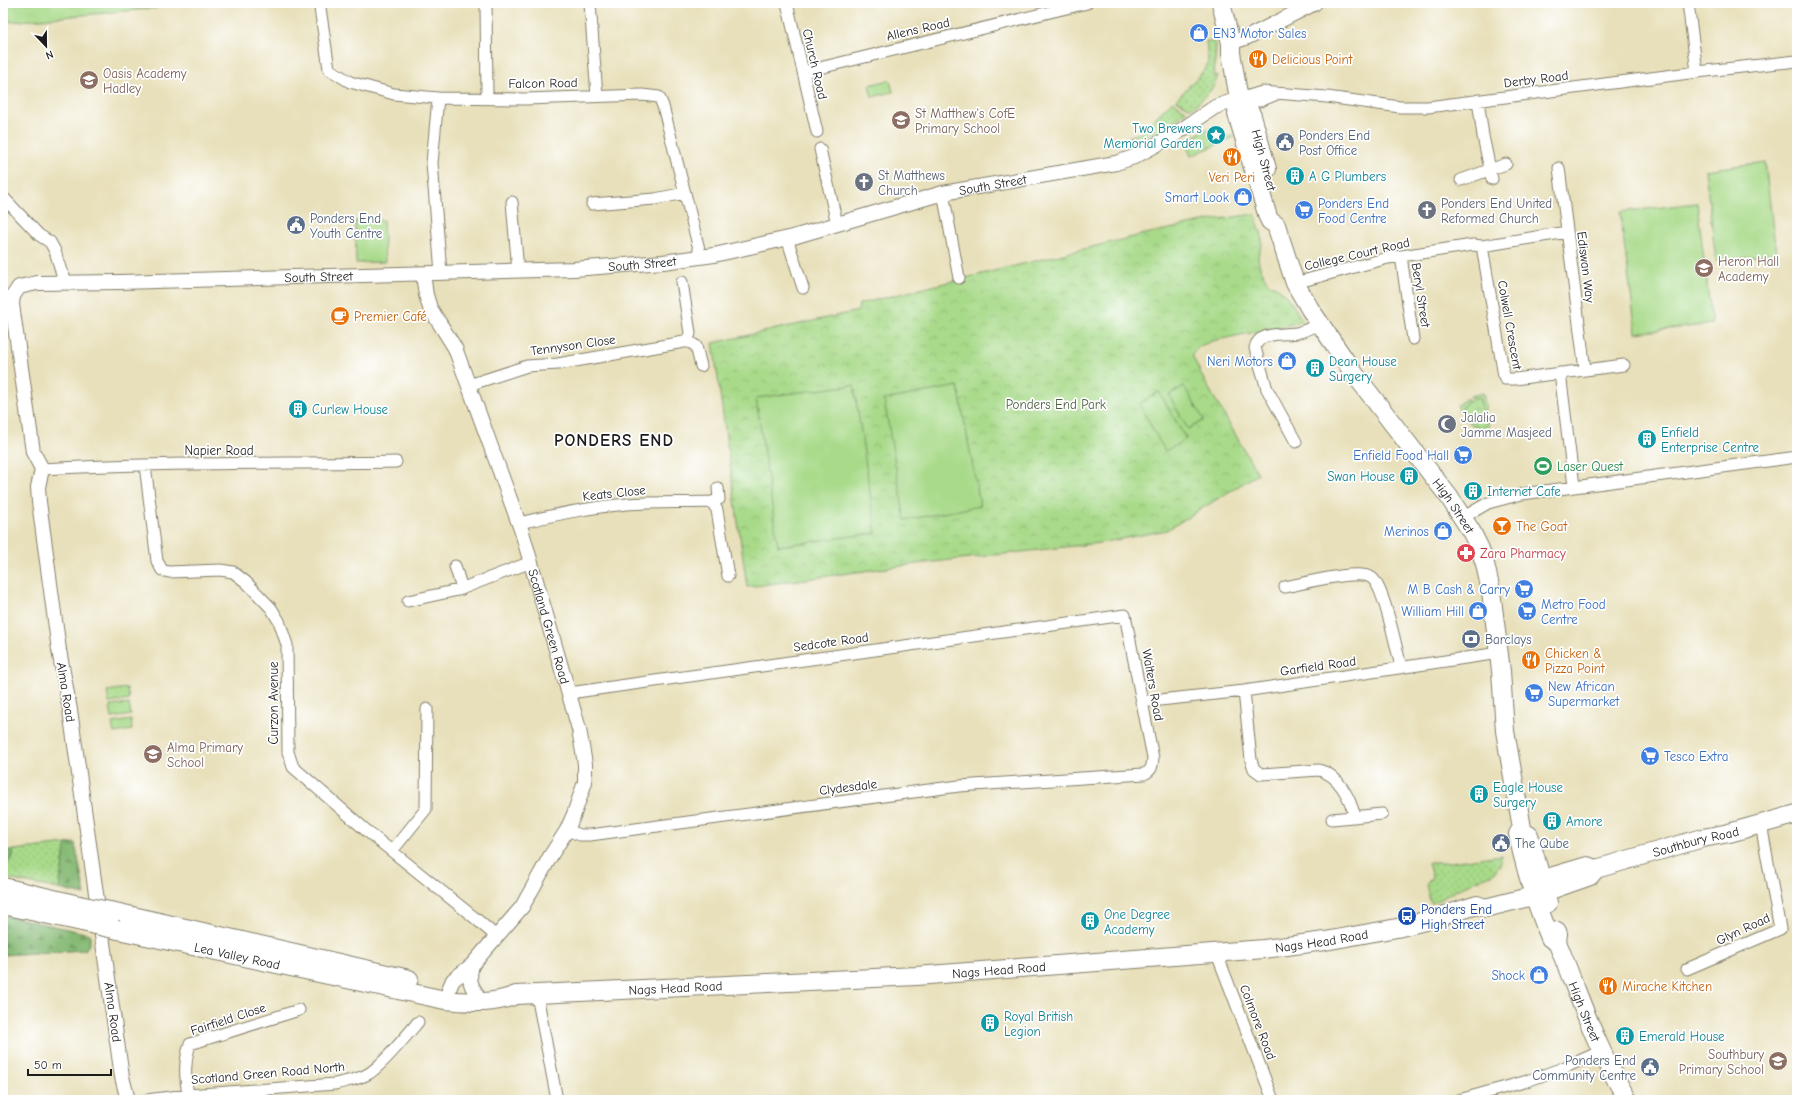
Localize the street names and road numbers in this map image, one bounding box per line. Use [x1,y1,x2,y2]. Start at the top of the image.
street label: Allens Road [885,14,951,44]
street label: Church Road [800,27,830,101]
street label: Derby Road [1503,68,1569,90]
street label: Falcon Road [508,75,578,91]
street label: High Street [1249,128,1280,194]
street label: South Street [958,171,1029,198]
street label: Ediswan Way [1574,230,1598,304]
street label: College Court Road [1303,235,1411,273]
street label: South Street [608,253,679,274]
street label: Beryl Street [1408,262,1434,330]
street label: South Street [284,268,354,285]
street label: Colwell Crescent [1495,279,1525,372]
street label: Tennyson Close [530,332,617,358]
street label: Napier Road [184,443,254,458]
street label: High Street [1430,475,1478,537]
street label: Keats Close [582,482,647,504]
street label: Scotland Green Road [526,567,573,686]
street label: Sedcote Road [792,629,870,655]
street label: Walters Road [1139,648,1167,722]
street label: Garfield Road [1279,653,1357,679]
street label: Alma Road [54,661,78,723]
street label: Curzon Avenue [266,661,281,745]
street label: Clydesdale [818,776,878,798]
street label: Southbury Road [1651,823,1741,860]
street label: Glyn Road [1714,910,1772,948]
street label: Nags Head Road [1274,926,1369,955]
street label: Lea Valley Road [193,939,282,972]
street label: Nags Head Road [952,958,1046,981]
street label: Nags Head Road [628,978,723,997]
street label: High Street [1566,979,1604,1045]
street label: Alma Road [101,981,125,1043]
street label: Colmore Road [1237,982,1279,1062]
street label: Fairfield Close [188,1000,268,1038]
street label: Scotland Green Road North [190,1059,346,1087]

